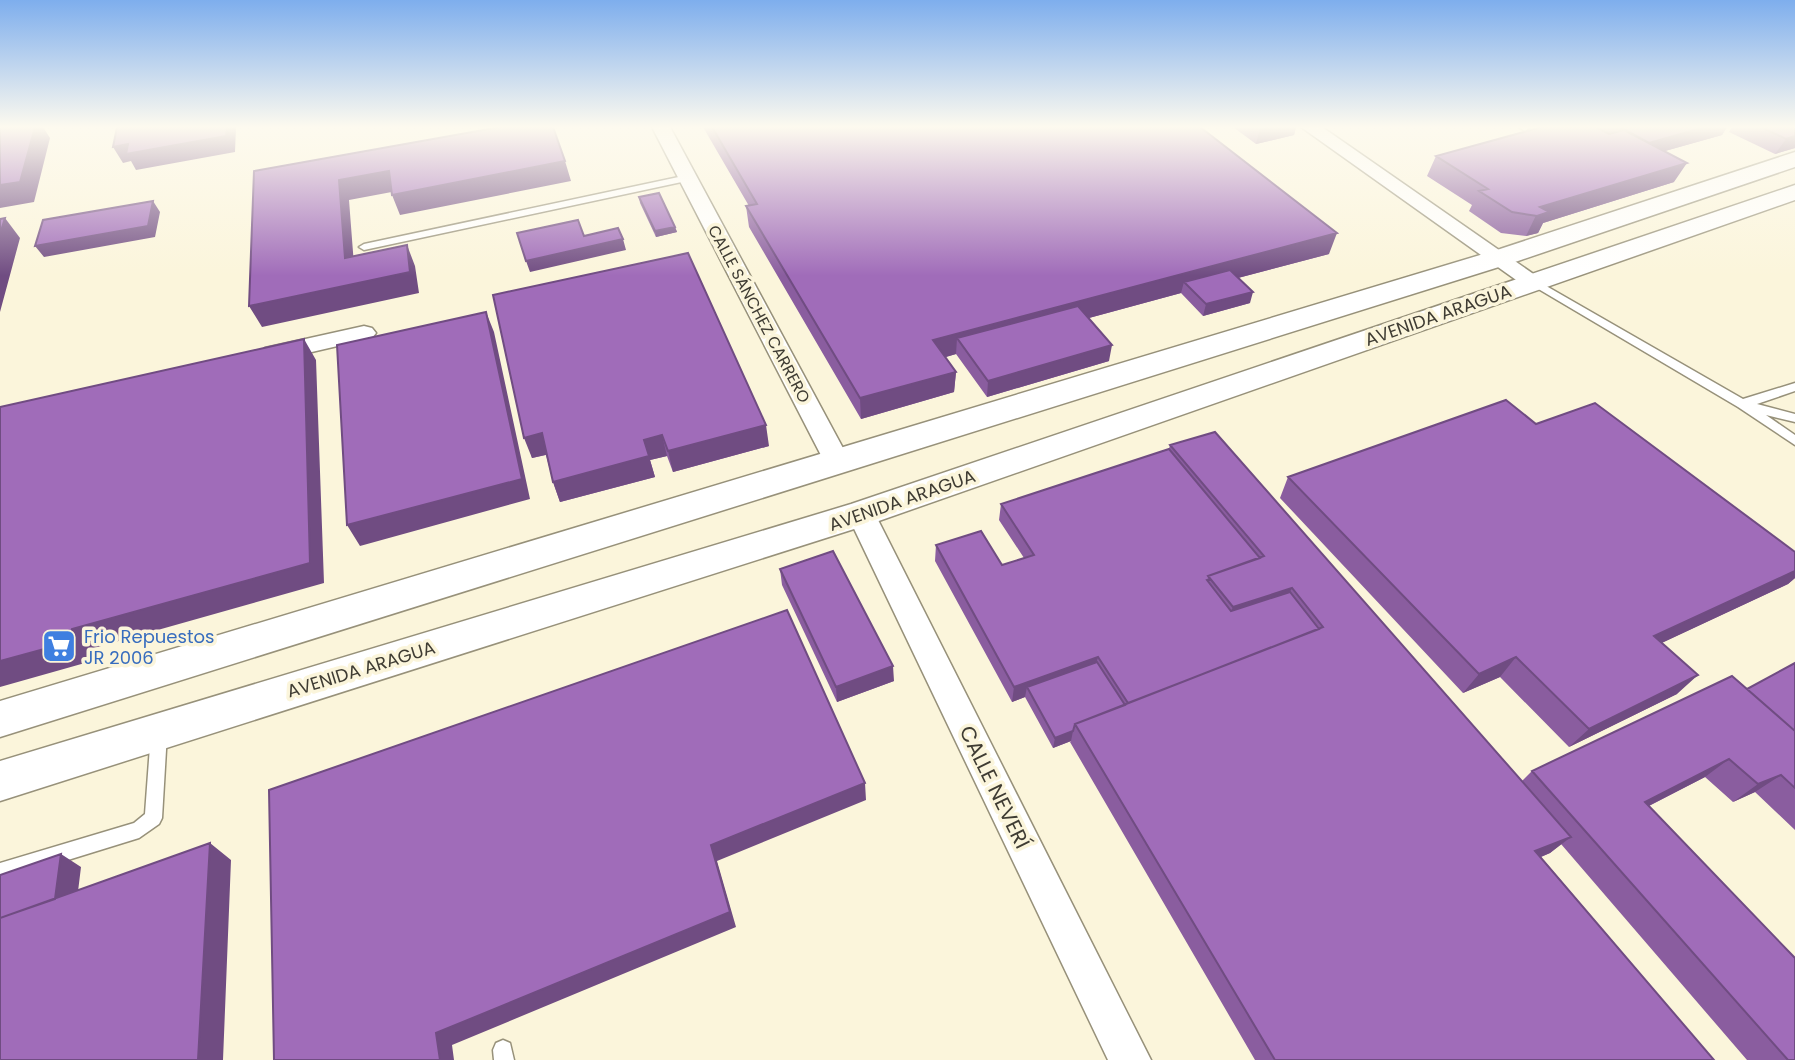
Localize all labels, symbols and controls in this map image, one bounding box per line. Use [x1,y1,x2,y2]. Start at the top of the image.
street label: CALLE SÁNCHEZ CARRERO [702,221,816,407]
street label: AVENIDA ARAGUA [1361,278,1515,352]
street label: AVENIDA ARAGUA [825,463,979,537]
place label: Frio Repuestos JR 2006 [84,624,214,670]
supermarket icon: Frio Repuestos JR 2006 [40,627,78,665]
street label: AVENIDA ARAGUA [284,635,438,703]
street label: CALLE NEVERÍ [953,721,1037,853]

